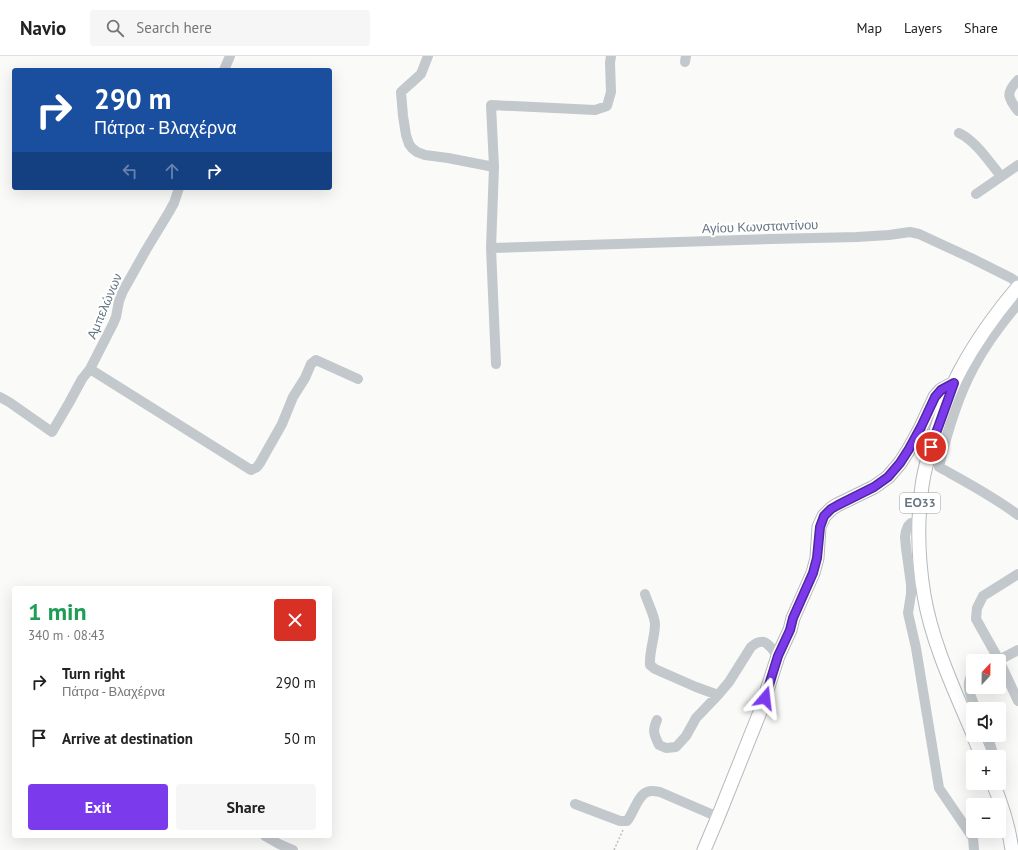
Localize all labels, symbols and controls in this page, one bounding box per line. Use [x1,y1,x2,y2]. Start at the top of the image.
search box [90,10,370,46]
text: Navio [20,16,66,40]
icon: search [104,17,126,39]
text: Search here [136,18,212,37]
text: Map [856,19,882,37]
text: Layers [904,19,942,37]
text: Share [964,19,998,37]
text: 290 m [94,80,171,117]
icon: right [28,84,80,136]
text: Πάτρα - Βλαχέρνα [94,116,237,139]
icon: left [119,160,141,182]
icon: ahead [161,160,183,182]
icon: right [203,160,225,182]
street label: Αγίου Κωνσταντίνου [701,216,819,237]
street label: Αμπελώνων [83,271,126,342]
pin [914,430,948,464]
icon: arrive [920,436,942,458]
road number: ΕΟ33 [900,493,940,513]
text: 1 min [28,596,87,627]
button: close [274,599,316,641]
text: 340 m · 08:43 [28,627,105,644]
north arrow [966,654,1006,694]
map controls [966,654,1006,838]
text: Turn right [62,664,125,683]
icon: right [28,671,50,693]
text: 290 m [275,673,316,692]
position arrow [744,677,786,719]
text: Πάτρα - Βλαχέρνα [62,683,165,700]
button: sound [966,702,1006,742]
icon: arrive [28,727,50,749]
text: Arrive at destination [62,729,193,748]
text: 50 m [283,729,316,748]
button: + [966,750,1006,790]
button: Exit [28,784,168,830]
button: Share [176,784,316,830]
button: − [966,798,1006,838]

